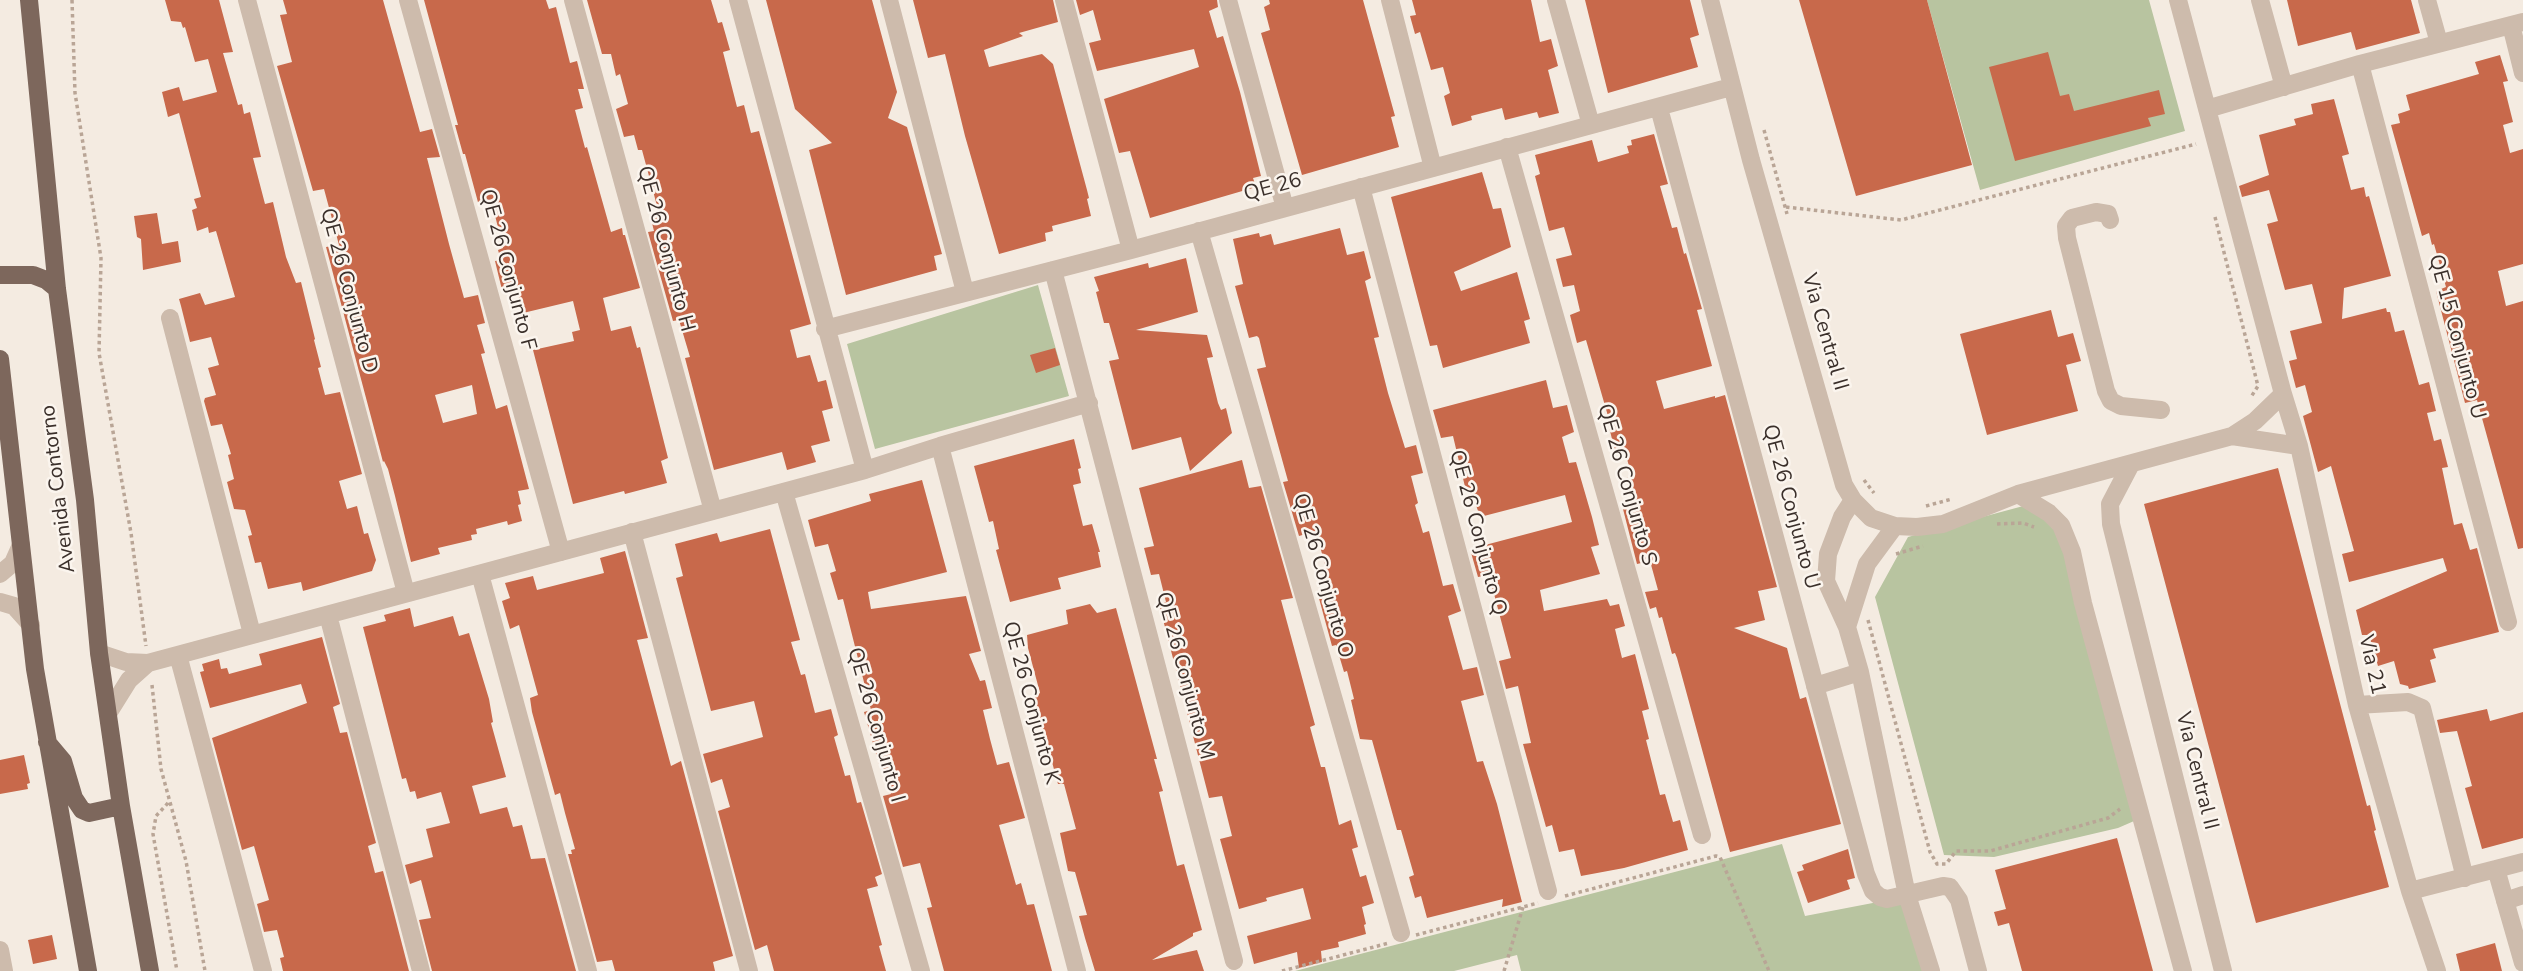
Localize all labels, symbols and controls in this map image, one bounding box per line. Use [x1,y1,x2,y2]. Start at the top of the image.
street label: QE 26 Conjunto H [631,163,699,335]
street label: QE 26 [1241,168,1305,208]
street label: QE 26 Conjunto F [473,187,541,353]
street label: QE 26 Conjunto D [314,206,382,376]
street label: QE 15 Conjunto U [2422,252,2490,422]
street label: Via Central II [1795,271,1853,393]
street label: QE 26 Conjunto S [1591,401,1661,569]
street label: Avenida Contorno [36,403,82,575]
street label: QE 26 Conjunto U [1756,422,1824,592]
street label: QE 26 Conjunto Q [1443,447,1511,619]
street label: QE 26 Conjunto O [1286,491,1358,661]
street label: QE 26 Conjunto M [1150,590,1218,762]
street label: QE 26 Conjunto K [996,619,1064,787]
street label: Via 21 [2352,632,2390,698]
street label: QE 26 Conjunto I [841,645,909,805]
street label: Via Central II [2169,709,2223,833]

